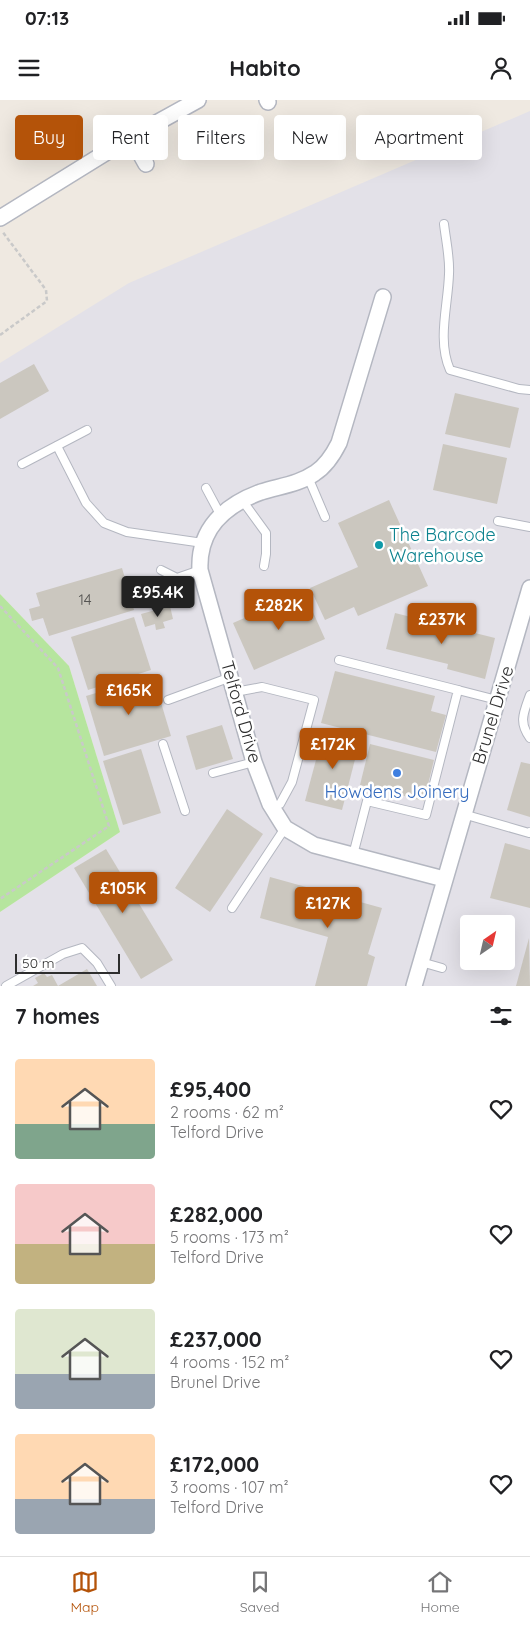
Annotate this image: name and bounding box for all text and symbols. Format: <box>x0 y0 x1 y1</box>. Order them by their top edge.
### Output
text: 07:13 <box>25 6 69 30</box>
icon: menu <box>15 54 43 82</box>
text: Habito <box>229 54 301 82</box>
icon: person <box>487 54 515 82</box>
chip: Buy <box>15 115 83 160</box>
chip: Rent <box>93 115 168 160</box>
chip: Filters <box>178 115 264 160</box>
chip: New <box>274 115 346 160</box>
chip: Apartment <box>356 115 482 160</box>
place label: The Barcode Warehouse <box>389 523 496 567</box>
marker: The Barcode Warehouse <box>373 539 385 551</box>
pin: £95.4K <box>117 576 199 618</box>
text: £95.4K <box>132 582 184 602</box>
pin: £282K <box>244 588 314 631</box>
house number: 14 <box>78 590 92 609</box>
text: £282K <box>255 595 303 615</box>
pin: £237K <box>407 602 477 645</box>
text: £237K <box>419 609 465 629</box>
street label: Telford Drive <box>216 658 267 766</box>
street label: Brunel Drive <box>467 663 518 767</box>
pin: £165K <box>94 674 164 716</box>
text: £165K <box>107 680 151 700</box>
pin: £172K <box>298 728 368 770</box>
text: £172K <box>311 734 355 754</box>
marker: Howdens Joinery <box>391 767 403 779</box>
place label: Howdens Joinery <box>325 780 469 803</box>
pin: £105K <box>88 872 158 914</box>
text: £105K <box>100 878 146 898</box>
pin: £127K <box>293 886 363 929</box>
text: £127K <box>306 893 350 913</box>
north arrow <box>460 915 515 970</box>
map controls <box>460 915 515 970</box>
scale bar <box>15 951 120 974</box>
text: 50 m <box>22 954 55 972</box>
icon: filters <box>487 1002 515 1030</box>
text: 7 homes <box>15 1003 100 1029</box>
text: £95,400 <box>170 1076 251 1102</box>
icon: home <box>55 1079 115 1139</box>
icon: heart <box>487 1095 515 1123</box>
text: 2 rooms · 62 m² <box>170 1102 284 1122</box>
text: Telford Drive <box>170 1122 264 1142</box>
text: £282,000 <box>170 1201 263 1227</box>
icon: home <box>55 1204 115 1264</box>
icon: heart <box>487 1220 515 1248</box>
text: 5 rooms · 173 m² <box>170 1227 289 1247</box>
text: Telford Drive <box>170 1247 264 1267</box>
text: £237,000 <box>170 1326 262 1352</box>
icon: home <box>55 1329 115 1389</box>
icon: heart <box>487 1345 515 1373</box>
text: 4 rooms · 152 m² <box>170 1352 289 1372</box>
text: Brunel Drive <box>170 1372 261 1392</box>
text: £172,000 <box>170 1451 259 1477</box>
icon: home <box>55 1454 115 1514</box>
icon: heart <box>487 1470 515 1498</box>
text: 3 rooms · 107 m² <box>170 1477 289 1497</box>
text: Telford Drive <box>170 1497 264 1517</box>
tab: Map <box>70 1568 99 1616</box>
tab: Saved <box>240 1568 280 1616</box>
tab: Home <box>420 1568 460 1616</box>

